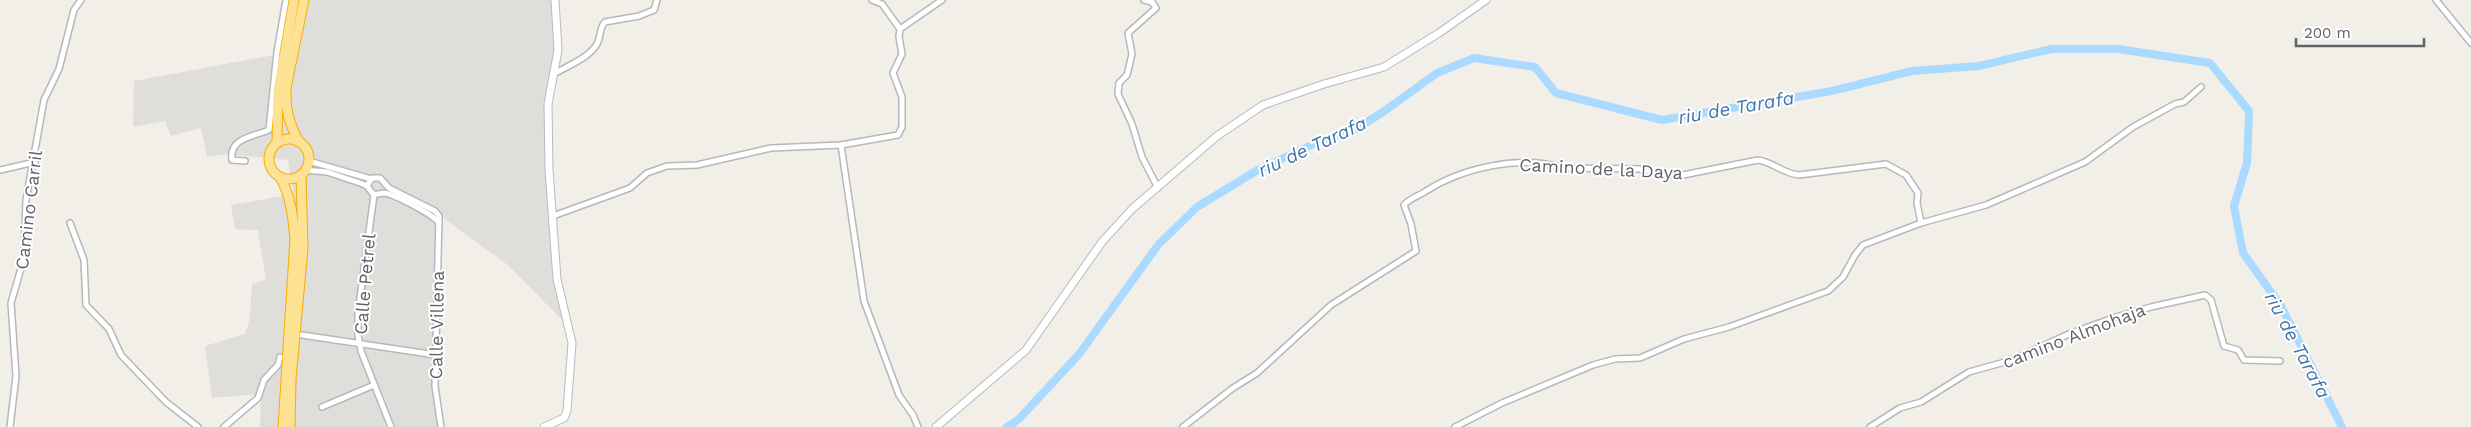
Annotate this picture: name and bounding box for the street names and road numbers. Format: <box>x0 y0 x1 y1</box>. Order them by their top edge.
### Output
street label: Camino Carril <box>11 149 46 271</box>
street label: Camino de la Daya <box>1519 154 1683 183</box>
street label: Calle Petrel <box>350 232 379 335</box>
street label: Calle Villena <box>425 270 448 379</box>
street label: camino Almohaja <box>1999 299 2148 372</box>

